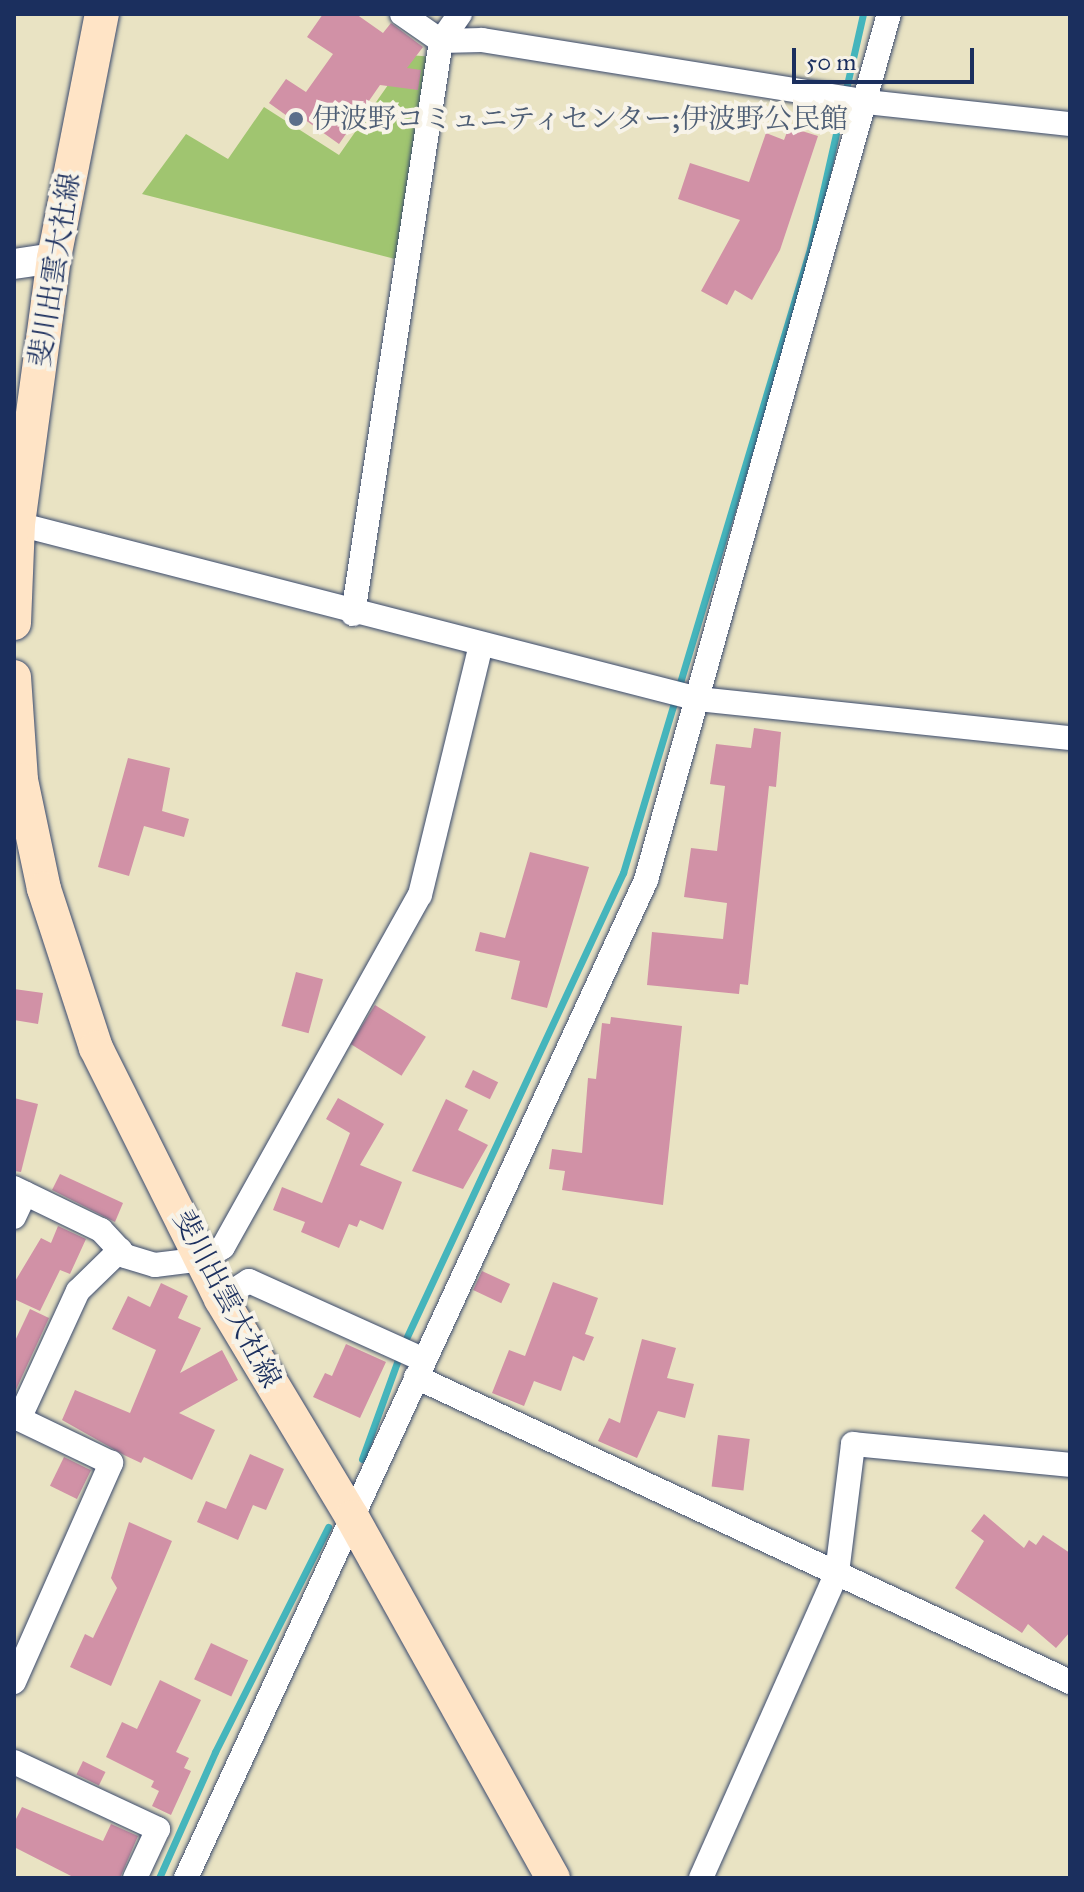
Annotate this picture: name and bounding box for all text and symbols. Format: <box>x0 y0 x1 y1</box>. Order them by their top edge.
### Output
scale bar <box>796 32 978 82</box>
text: 50 m <box>806 47 856 77</box>
place label: 伊波野コミュニティセンター;伊波野公民館 <box>312 102 852 136</box>
marker: 伊波野コミュニティセンター;伊波野公民館 <box>287 110 305 128</box>
street label: 斐川出雲大社線 <box>23 171 87 369</box>
street label: 斐川出雲大社線 <box>166 1205 288 1393</box>

